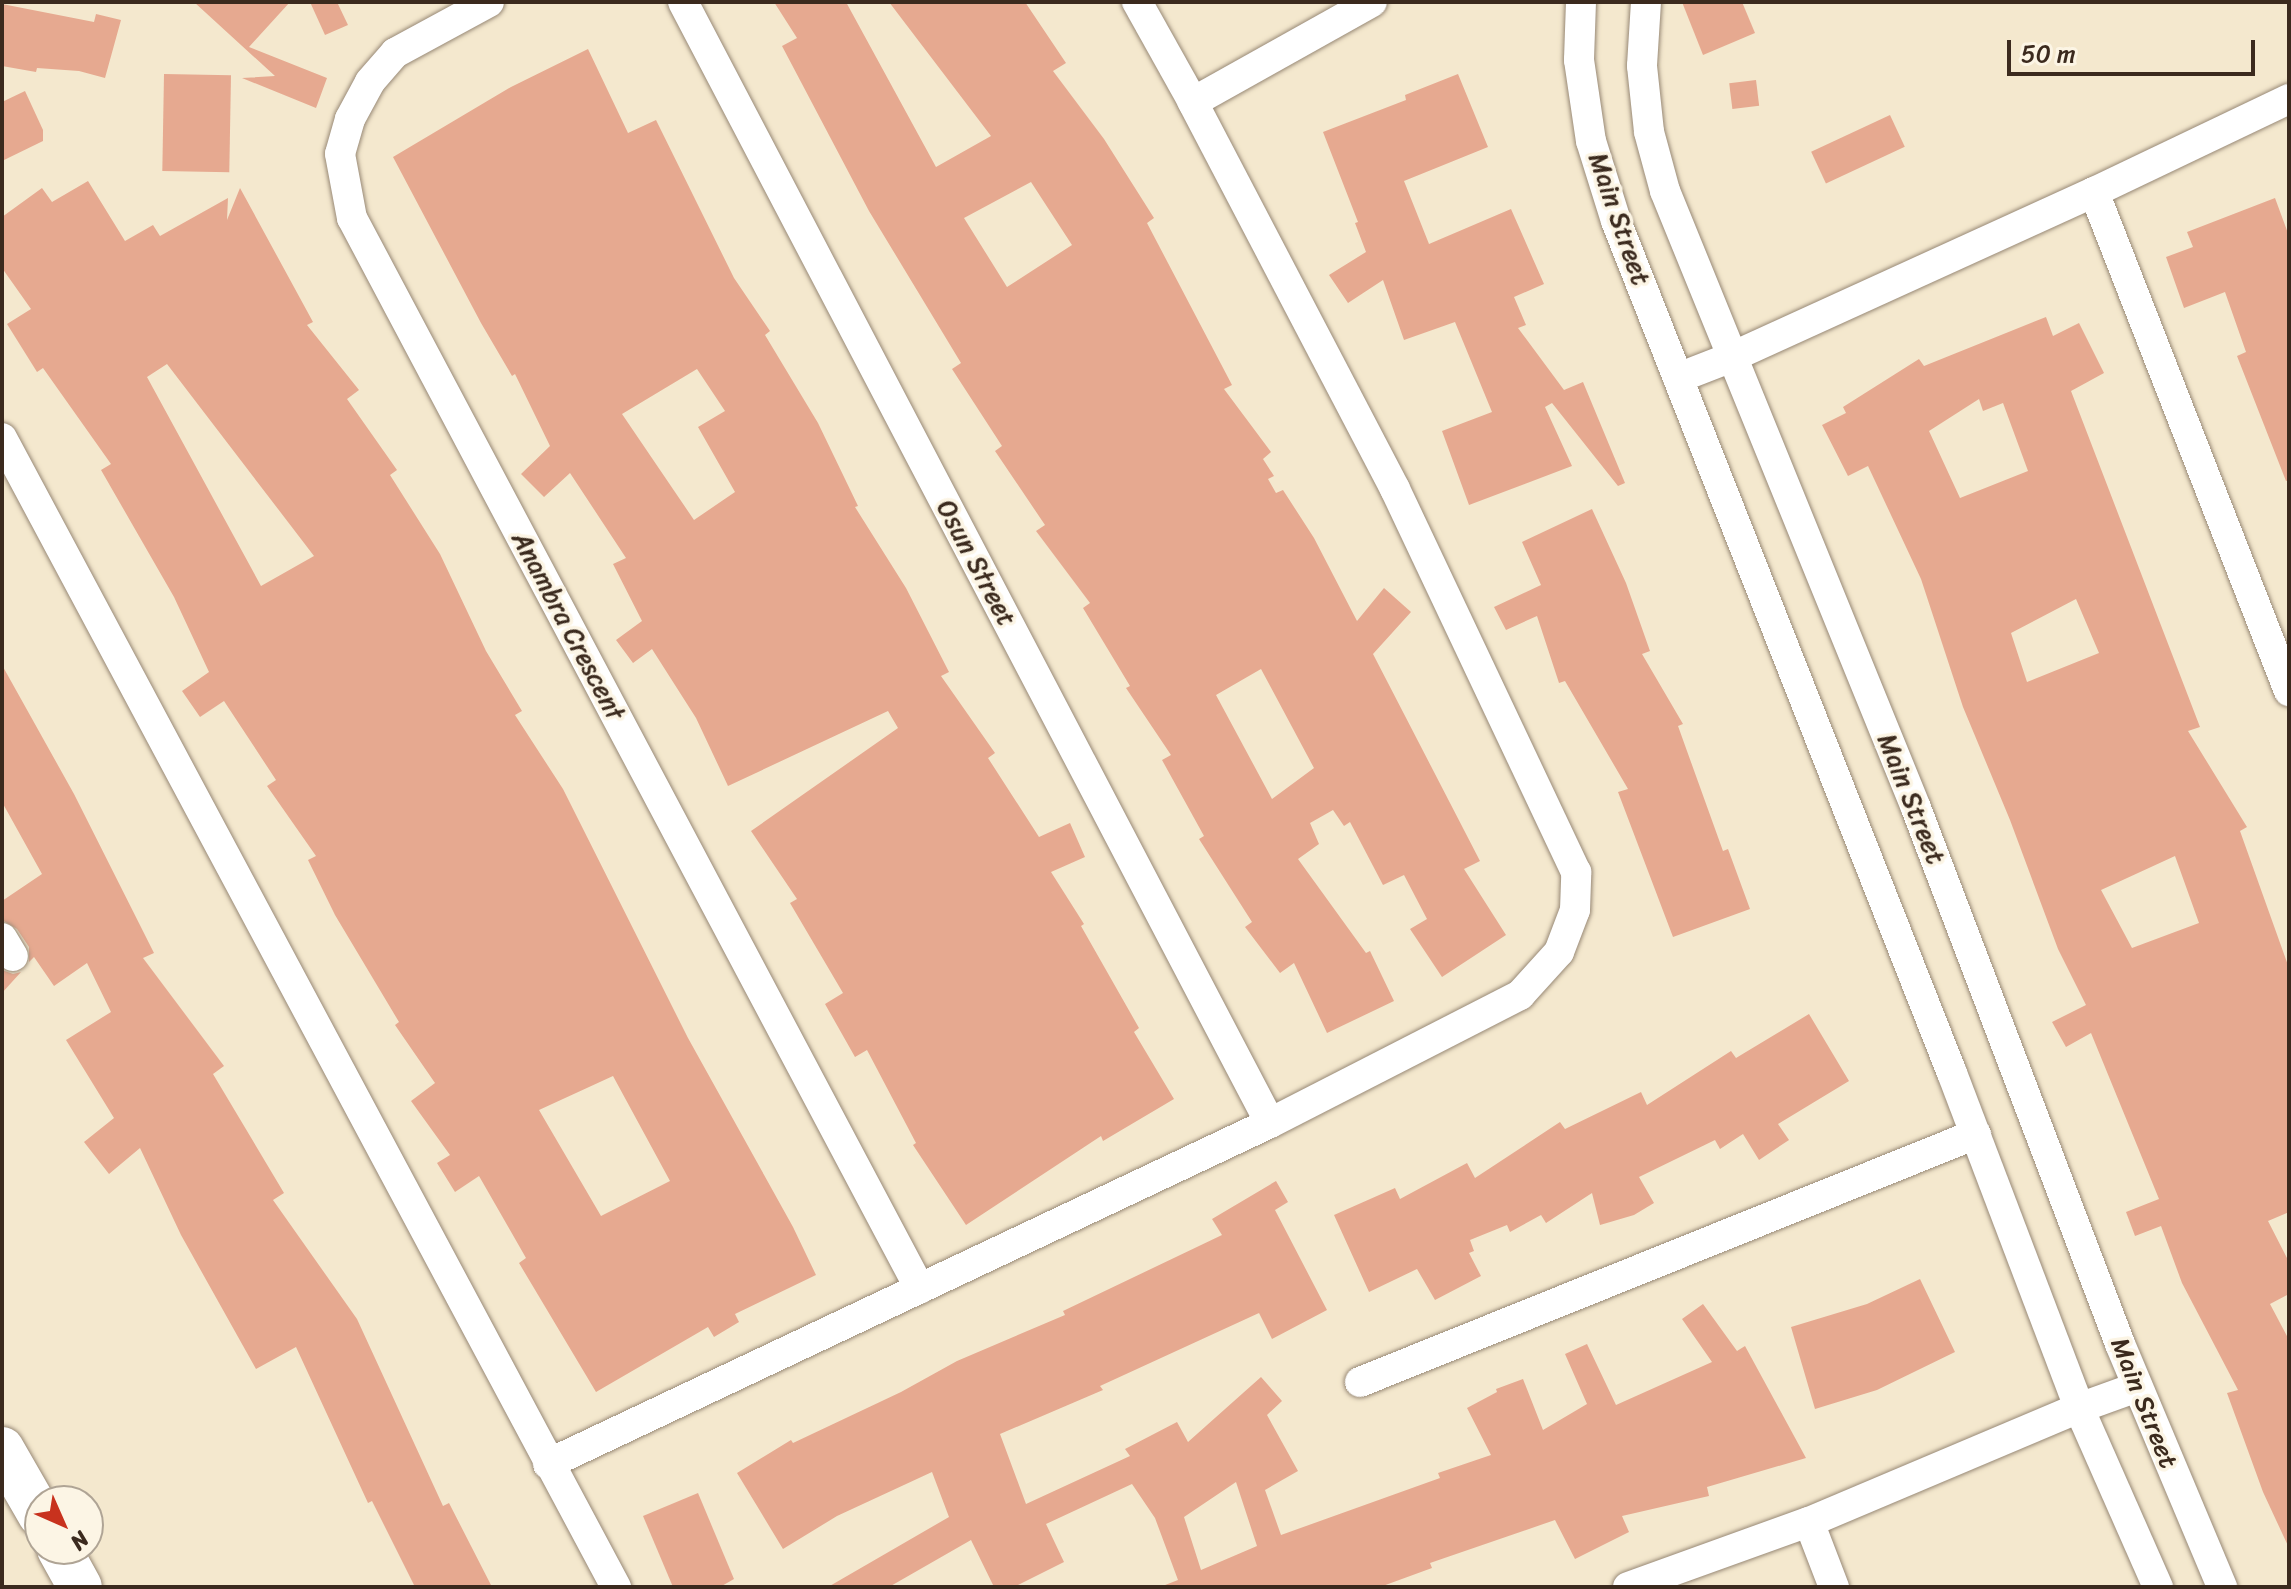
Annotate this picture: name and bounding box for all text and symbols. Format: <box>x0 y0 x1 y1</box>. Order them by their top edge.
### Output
scale bar <box>2011 24 2259 74</box>
text: 50 m <box>2021 33 2076 75</box>
street label: Main Street <box>1582 149 1656 289</box>
street label: Osun Street <box>930 494 1022 632</box>
street label: Anambra Crescent <box>504 525 632 727</box>
street label: Main Street <box>1871 729 1951 869</box>
street label: Main Street <box>2104 1333 2184 1473</box>
north arrow <box>24 1485 104 1565</box>
text: N <box>61 1522 99 1560</box>

